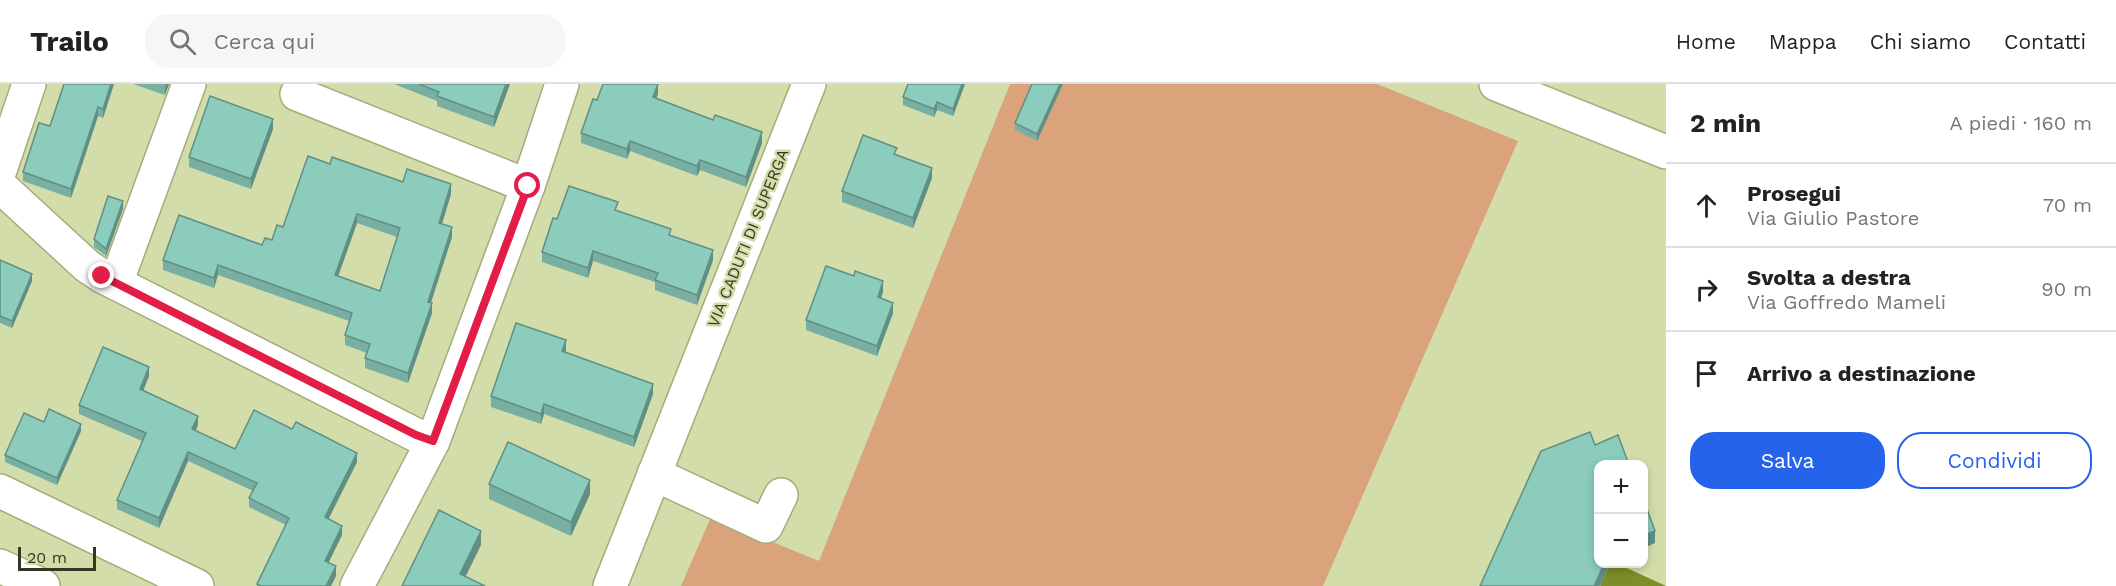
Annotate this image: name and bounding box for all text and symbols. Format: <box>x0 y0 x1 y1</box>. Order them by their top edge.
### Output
search box <box>145 14 565 68</box>
text: Trailo <box>30 25 109 58</box>
icon: search <box>166 25 199 58</box>
text: Cerca qui <box>214 29 315 54</box>
text: Home <box>1676 29 1736 54</box>
text: Mappa <box>1769 29 1837 54</box>
text: Chi siamo <box>1870 29 1971 54</box>
text: Contatti <box>2004 29 2086 54</box>
text: 2 min <box>1690 108 1761 138</box>
text: A piedi · 160 m <box>1949 111 2092 135</box>
street label: VIA CADUTI DI SUPERGA <box>703 146 793 330</box>
route start <box>514 172 540 198</box>
text: Prosegui <box>1747 181 1841 206</box>
icon: ahead <box>1690 189 1723 222</box>
text: 70 m <box>2043 193 2092 217</box>
text: Via Giulio Pastore <box>1747 206 1919 230</box>
route end <box>88 262 114 288</box>
text: Svolta a destra <box>1747 265 1911 290</box>
icon: right <box>1690 273 1723 306</box>
text: 90 m <box>2041 277 2092 301</box>
text: Via Goffredo Mameli <box>1747 290 1946 314</box>
icon: arrive <box>1690 357 1723 390</box>
text: Arrivo a destinazione <box>1747 361 1976 386</box>
button: Salva <box>1690 432 1885 489</box>
button: Condividi <box>1897 432 2092 489</box>
map controls <box>1594 460 1648 568</box>
button: + <box>1594 460 1648 514</box>
button: − <box>1594 514 1648 568</box>
scale bar <box>18 544 96 572</box>
text: 20 m <box>27 548 67 567</box>

